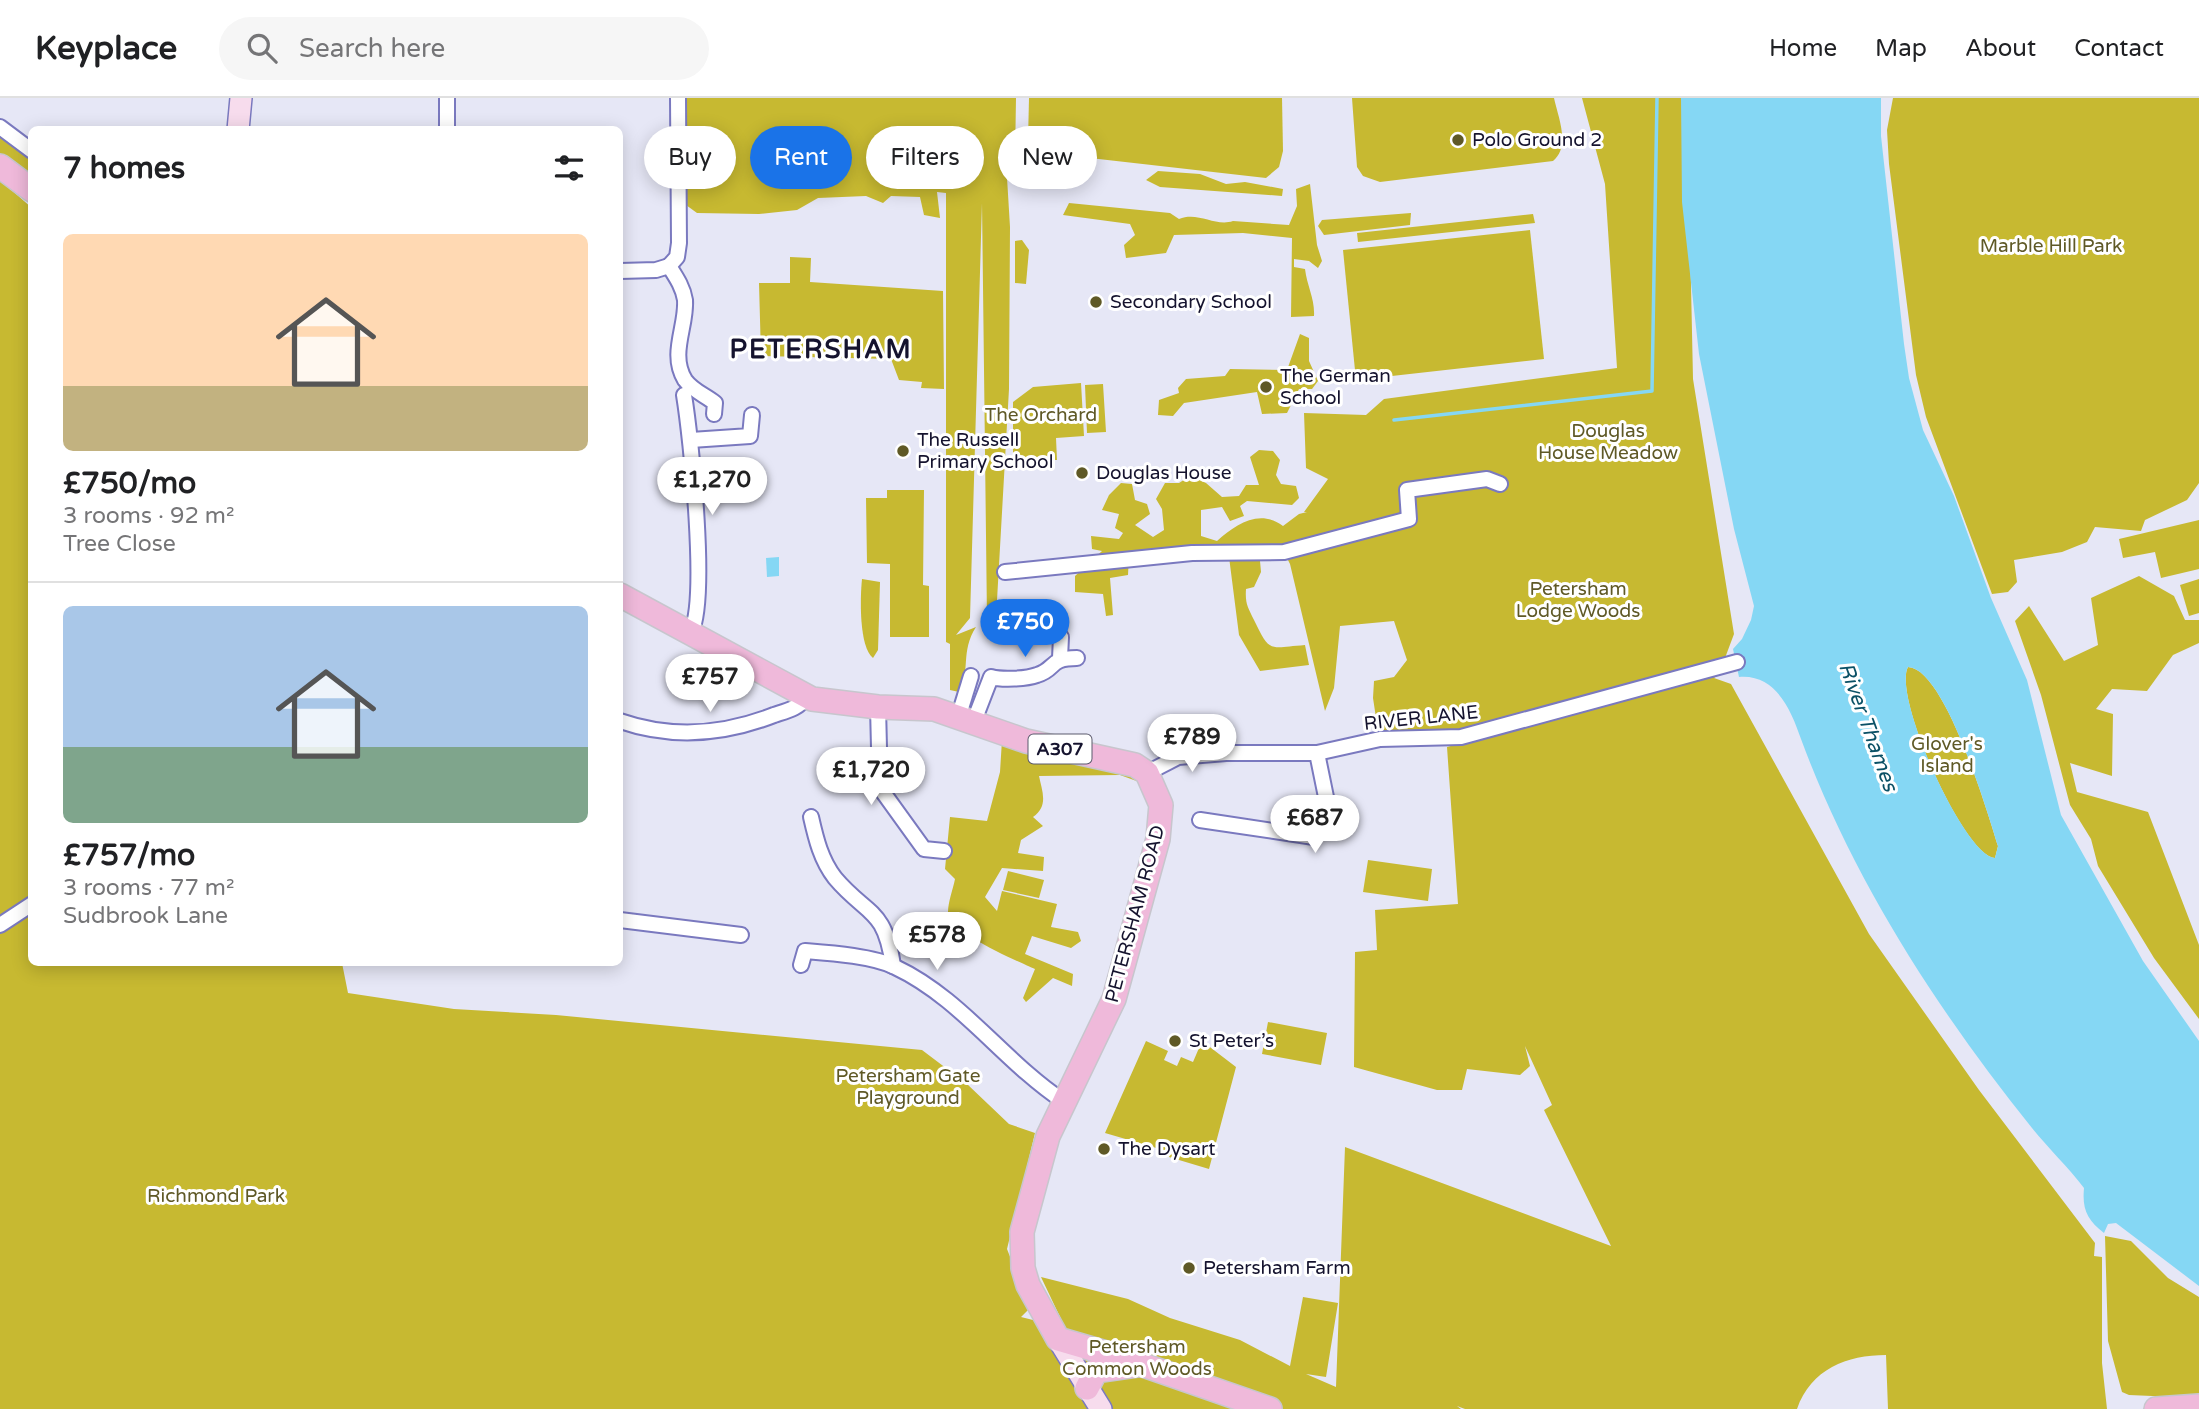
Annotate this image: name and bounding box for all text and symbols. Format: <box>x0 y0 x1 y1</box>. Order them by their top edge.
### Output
search box <box>219 17 709 80</box>
text: Keyplace <box>35 29 177 68</box>
icon: search <box>243 29 281 67</box>
text: Search here <box>299 33 445 64</box>
text: Home <box>1769 34 1837 63</box>
text: Map <box>1875 34 1927 63</box>
text: About <box>1965 34 2036 63</box>
text: Contact <box>2074 34 2164 63</box>
chip: Buy <box>644 126 736 189</box>
chip: Rent <box>750 126 852 189</box>
chip: Filters <box>866 126 984 189</box>
chip: New <box>998 126 1097 189</box>
place label: Polo Ground 2 <box>1472 129 1602 151</box>
marker: Polo Ground 2 <box>1450 132 1466 148</box>
icon: filters <box>550 149 588 187</box>
text: 7 homes <box>63 150 185 187</box>
park label: Marble Hill Park <box>1980 235 2122 257</box>
icon: home <box>263 279 389 405</box>
place label: Secondary School <box>1110 291 1272 313</box>
marker: Secondary School <box>1088 294 1104 310</box>
district label: PETERSHAM <box>729 334 913 365</box>
place label: The German School <box>1280 365 1391 409</box>
marker: The German School <box>1258 379 1274 395</box>
park label: The Orchard <box>985 404 1097 426</box>
park label: Douglas House Meadow <box>1538 420 1678 464</box>
place label: The Russell Primary School <box>917 429 1053 473</box>
marker: The Russell Primary School <box>895 443 911 459</box>
pin: £1,270 <box>655 458 769 517</box>
place label: Douglas House <box>1096 462 1232 484</box>
text: £750/mo <box>63 465 196 502</box>
marker: Douglas House <box>1074 465 1090 481</box>
text: £1,270 <box>673 466 751 494</box>
text: 3 rooms · 92 m² <box>63 502 234 530</box>
text: Tree Close <box>63 530 176 558</box>
park label: Petersham Lodge Woods <box>1516 578 1640 622</box>
pin: £750 <box>984 600 1066 659</box>
text: £750 <box>996 608 1054 636</box>
icon: home <box>263 651 389 777</box>
pin: £757 <box>669 654 751 714</box>
water label: River Thames <box>1833 659 1903 797</box>
text: £757 <box>681 663 739 691</box>
street label: RIVER LANE <box>1363 701 1479 735</box>
pin: £789 <box>1151 714 1233 774</box>
text: £789 <box>1163 723 1221 751</box>
park label: Glover's Island <box>1911 733 1983 777</box>
road number: A307 <box>1028 734 1092 764</box>
pin: £1,720 <box>814 748 928 807</box>
text: £1,720 <box>832 756 910 784</box>
pin: £687 <box>1274 796 1356 855</box>
text: £687 <box>1286 804 1344 832</box>
street label: PETERSHAM ROAD <box>1101 823 1169 1005</box>
text: £757/mo <box>63 837 195 874</box>
text: 3 rooms · 77 m² <box>63 874 234 902</box>
text: Sudbrook Lane <box>63 902 228 930</box>
pin: £578 <box>896 912 978 972</box>
text: £578 <box>908 921 966 949</box>
place label: St Peter’s <box>1189 1030 1274 1052</box>
marker: St Peter’s <box>1167 1033 1183 1049</box>
park label: Petersham Gate Playground <box>836 1065 980 1109</box>
place label: The Dysart <box>1118 1138 1216 1160</box>
marker: The Dysart <box>1096 1141 1112 1157</box>
park label: Richmond Park <box>147 1185 285 1207</box>
place label: Petersham Farm <box>1203 1257 1351 1279</box>
marker: Petersham Farm <box>1181 1260 1197 1276</box>
park label: Petersham Common Woods <box>1062 1336 1212 1380</box>

